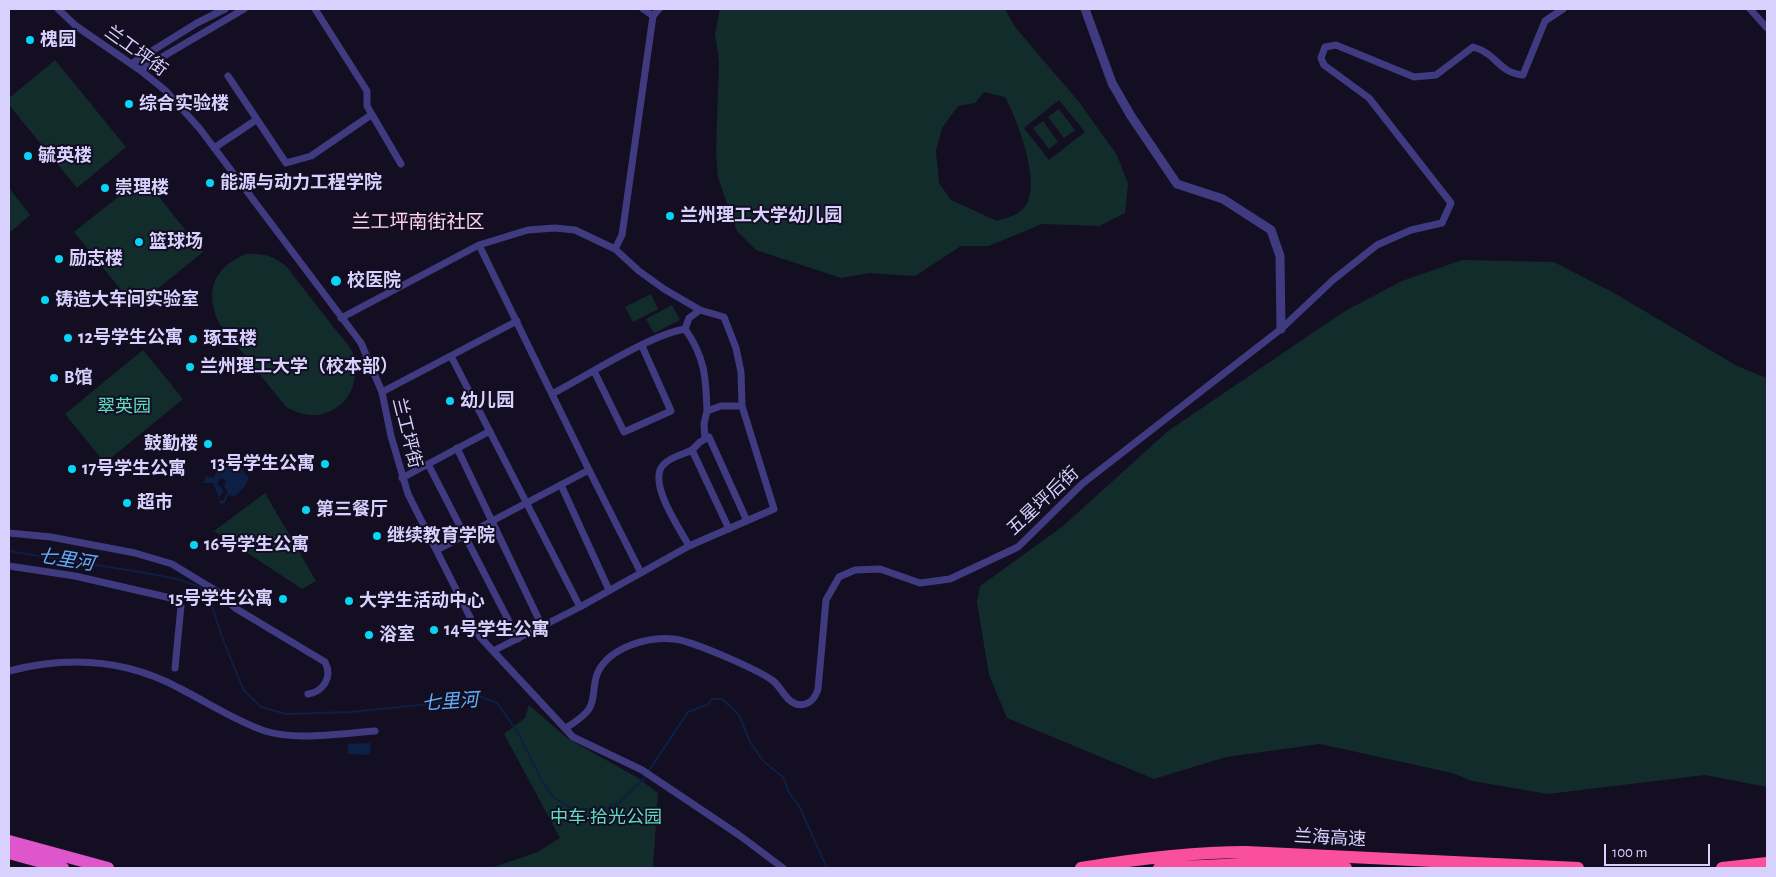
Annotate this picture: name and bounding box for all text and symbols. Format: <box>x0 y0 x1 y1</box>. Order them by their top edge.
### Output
street label: 兰工坪街 <box>101 21 171 81</box>
place label: 槐园 <box>40 29 76 51</box>
marker: 槐园 <box>24 34 36 46</box>
place label: 综合实验楼 <box>139 93 229 115</box>
marker: 综合实验楼 <box>123 98 135 110</box>
place label: 毓英楼 <box>38 145 92 167</box>
marker: 毓英楼 <box>22 150 34 162</box>
place label: 能源与动力工程学院 <box>220 172 382 194</box>
place label: 崇理楼 <box>115 177 169 199</box>
marker: 能源与动力工程学院 <box>204 177 216 189</box>
marker: 崇理楼 <box>99 182 111 194</box>
place label: 兰州理工大学幼儿园 <box>680 205 842 227</box>
marker: 兰州理工大学幼儿园 <box>664 210 676 222</box>
district label: 兰工坪南街社区 <box>352 211 484 233</box>
place label: 篮球场 <box>149 231 203 253</box>
marker: 篮球场 <box>133 236 145 248</box>
place label: 励志楼 <box>69 248 123 270</box>
marker: 励志楼 <box>53 253 65 265</box>
place label: 校医院 <box>347 270 401 292</box>
marker: 校医院 <box>329 274 343 288</box>
place label: 铸造大车间实验室 <box>55 289 199 311</box>
marker: 铸造大车间实验室 <box>39 294 51 306</box>
place label: 12号学生公寓 <box>78 327 183 349</box>
place label: 琢玉楼 <box>203 328 257 350</box>
marker: 12号学生公寓 <box>62 332 74 344</box>
marker: 琢玉楼 <box>187 333 199 345</box>
place label: 兰州理工大学（校本部） <box>200 356 398 378</box>
marker: 兰州理工大学（校本部） <box>184 361 196 373</box>
place label: B馆 <box>64 367 92 389</box>
marker: B馆 <box>48 372 60 384</box>
place label: 幼儿园 <box>460 390 514 412</box>
street label: 兰工坪街 <box>388 395 426 471</box>
marker: 幼儿园 <box>444 395 456 407</box>
park label: 翠英园 <box>97 396 151 418</box>
place label: 鼓勤楼 <box>144 433 198 455</box>
marker: 鼓勤楼 <box>202 438 214 450</box>
place label: 13号学生公寓 <box>211 453 315 475</box>
place label: 17号学生公寓 <box>82 458 186 480</box>
marker: 13号学生公寓 <box>319 458 331 470</box>
street label: 五星坪后街 <box>1003 462 1083 540</box>
marker: 17号学生公寓 <box>66 463 78 475</box>
place label: 超市 <box>137 492 173 514</box>
marker: 超市 <box>121 497 133 509</box>
place label: 第三餐厅 <box>316 499 388 521</box>
marker: 第三餐厅 <box>300 504 312 516</box>
place label: 继续教育学院 <box>387 525 495 547</box>
marker: 继续教育学院 <box>371 530 383 542</box>
place label: 16号学生公寓 <box>204 534 309 556</box>
marker: 16号学生公寓 <box>188 539 200 551</box>
water label: 七里河 <box>36 544 96 576</box>
place label: 15号学生公寓 <box>169 588 273 610</box>
place label: 大学生活动中心 <box>359 590 485 612</box>
marker: 15号学生公寓 <box>277 593 289 605</box>
marker: 大学生活动中心 <box>343 595 355 607</box>
place label: 14号学生公寓 <box>444 619 550 641</box>
place label: 浴室 <box>379 624 415 646</box>
marker: 14号学生公寓 <box>428 624 440 636</box>
marker: 浴室 <box>363 629 375 641</box>
water label: 七里河 <box>421 689 479 715</box>
park label: 中车·拾光公园 <box>550 807 662 829</box>
street label: 兰海高速 <box>1293 825 1367 851</box>
scale bar <box>1606 834 1712 866</box>
text: 100 m <box>1612 845 1647 860</box>

